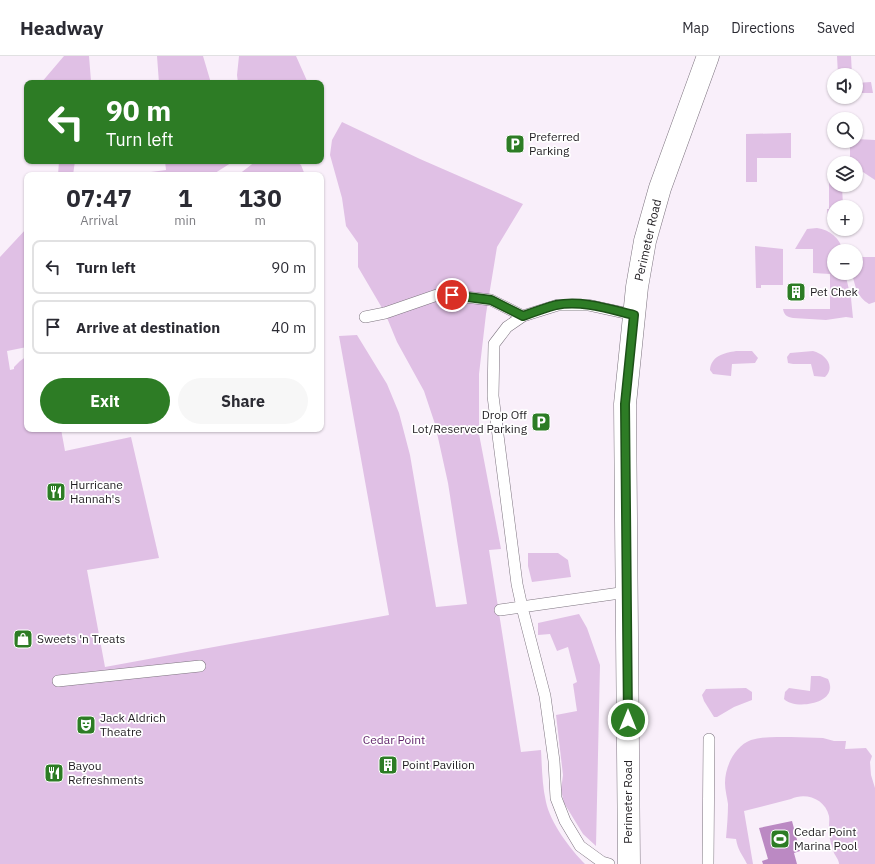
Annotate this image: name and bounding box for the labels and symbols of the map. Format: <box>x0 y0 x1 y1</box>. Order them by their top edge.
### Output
place label: Preferred Parking <box>529 129 580 158</box>
parking icon: Preferred Parking <box>504 133 526 155</box>
street label: Perimeter Road <box>631 197 664 282</box>
pin <box>435 278 469 312</box>
building icon: Pet Chek <box>785 281 807 303</box>
place label: Pet Chek <box>810 284 859 299</box>
place label: Drop Off Lot/Reserved Parking <box>412 407 528 436</box>
parking icon: Drop Off Lot/Reserved Parking <box>530 411 552 433</box>
place label: Hurricane Hannah's <box>70 477 123 506</box>
restaurant icon: Hurricane Hannah's <box>45 481 67 503</box>
shop icon: Sweets 'n Treats <box>12 628 34 650</box>
place label: Sweets 'n Treats <box>37 631 126 646</box>
position arrow <box>607 699 649 741</box>
place label: Jack Aldrich Theatre <box>100 710 166 739</box>
theatre icon: Jack Aldrich Theatre <box>75 714 97 736</box>
park label: Cedar Point <box>363 732 425 747</box>
building icon: Point Pavilion <box>377 754 399 776</box>
place label: Point Pavilion <box>402 757 475 772</box>
place label: Bayou Refreshments <box>68 758 144 787</box>
street label: Perimeter Road <box>620 760 635 844</box>
restaurant icon: Bayou Refreshments <box>43 762 65 784</box>
place label: Cedar Point Marina Pool <box>794 824 857 853</box>
sports icon: Cedar Point Marina Pool <box>769 828 791 850</box>

